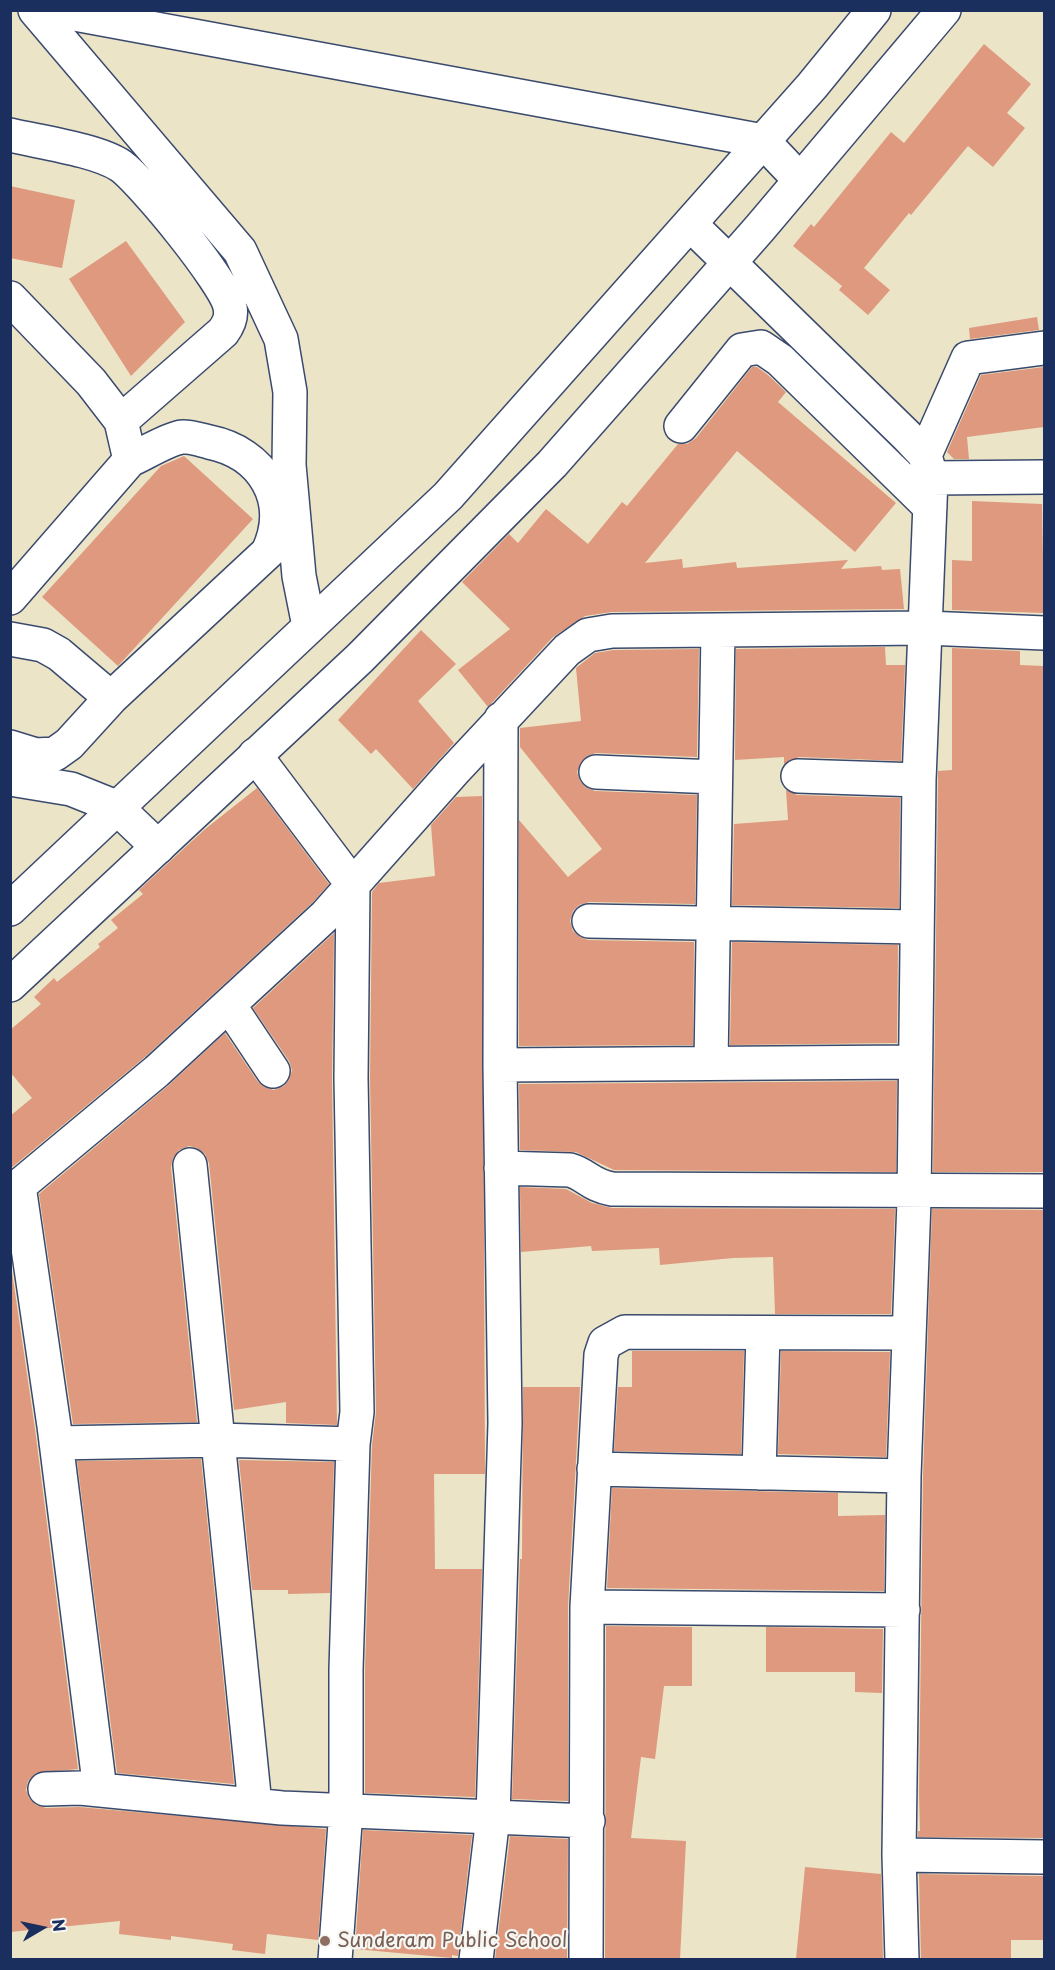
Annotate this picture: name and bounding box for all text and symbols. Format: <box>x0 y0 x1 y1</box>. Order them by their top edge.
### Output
north arrow <box>12 1898 72 1958</box>
text: N <box>47 1917 73 1933</box>
place label: Sunderam Public School <box>337 1929 568 1953</box>
marker: Sunderam Public School <box>318 1934 332 1948</box>

